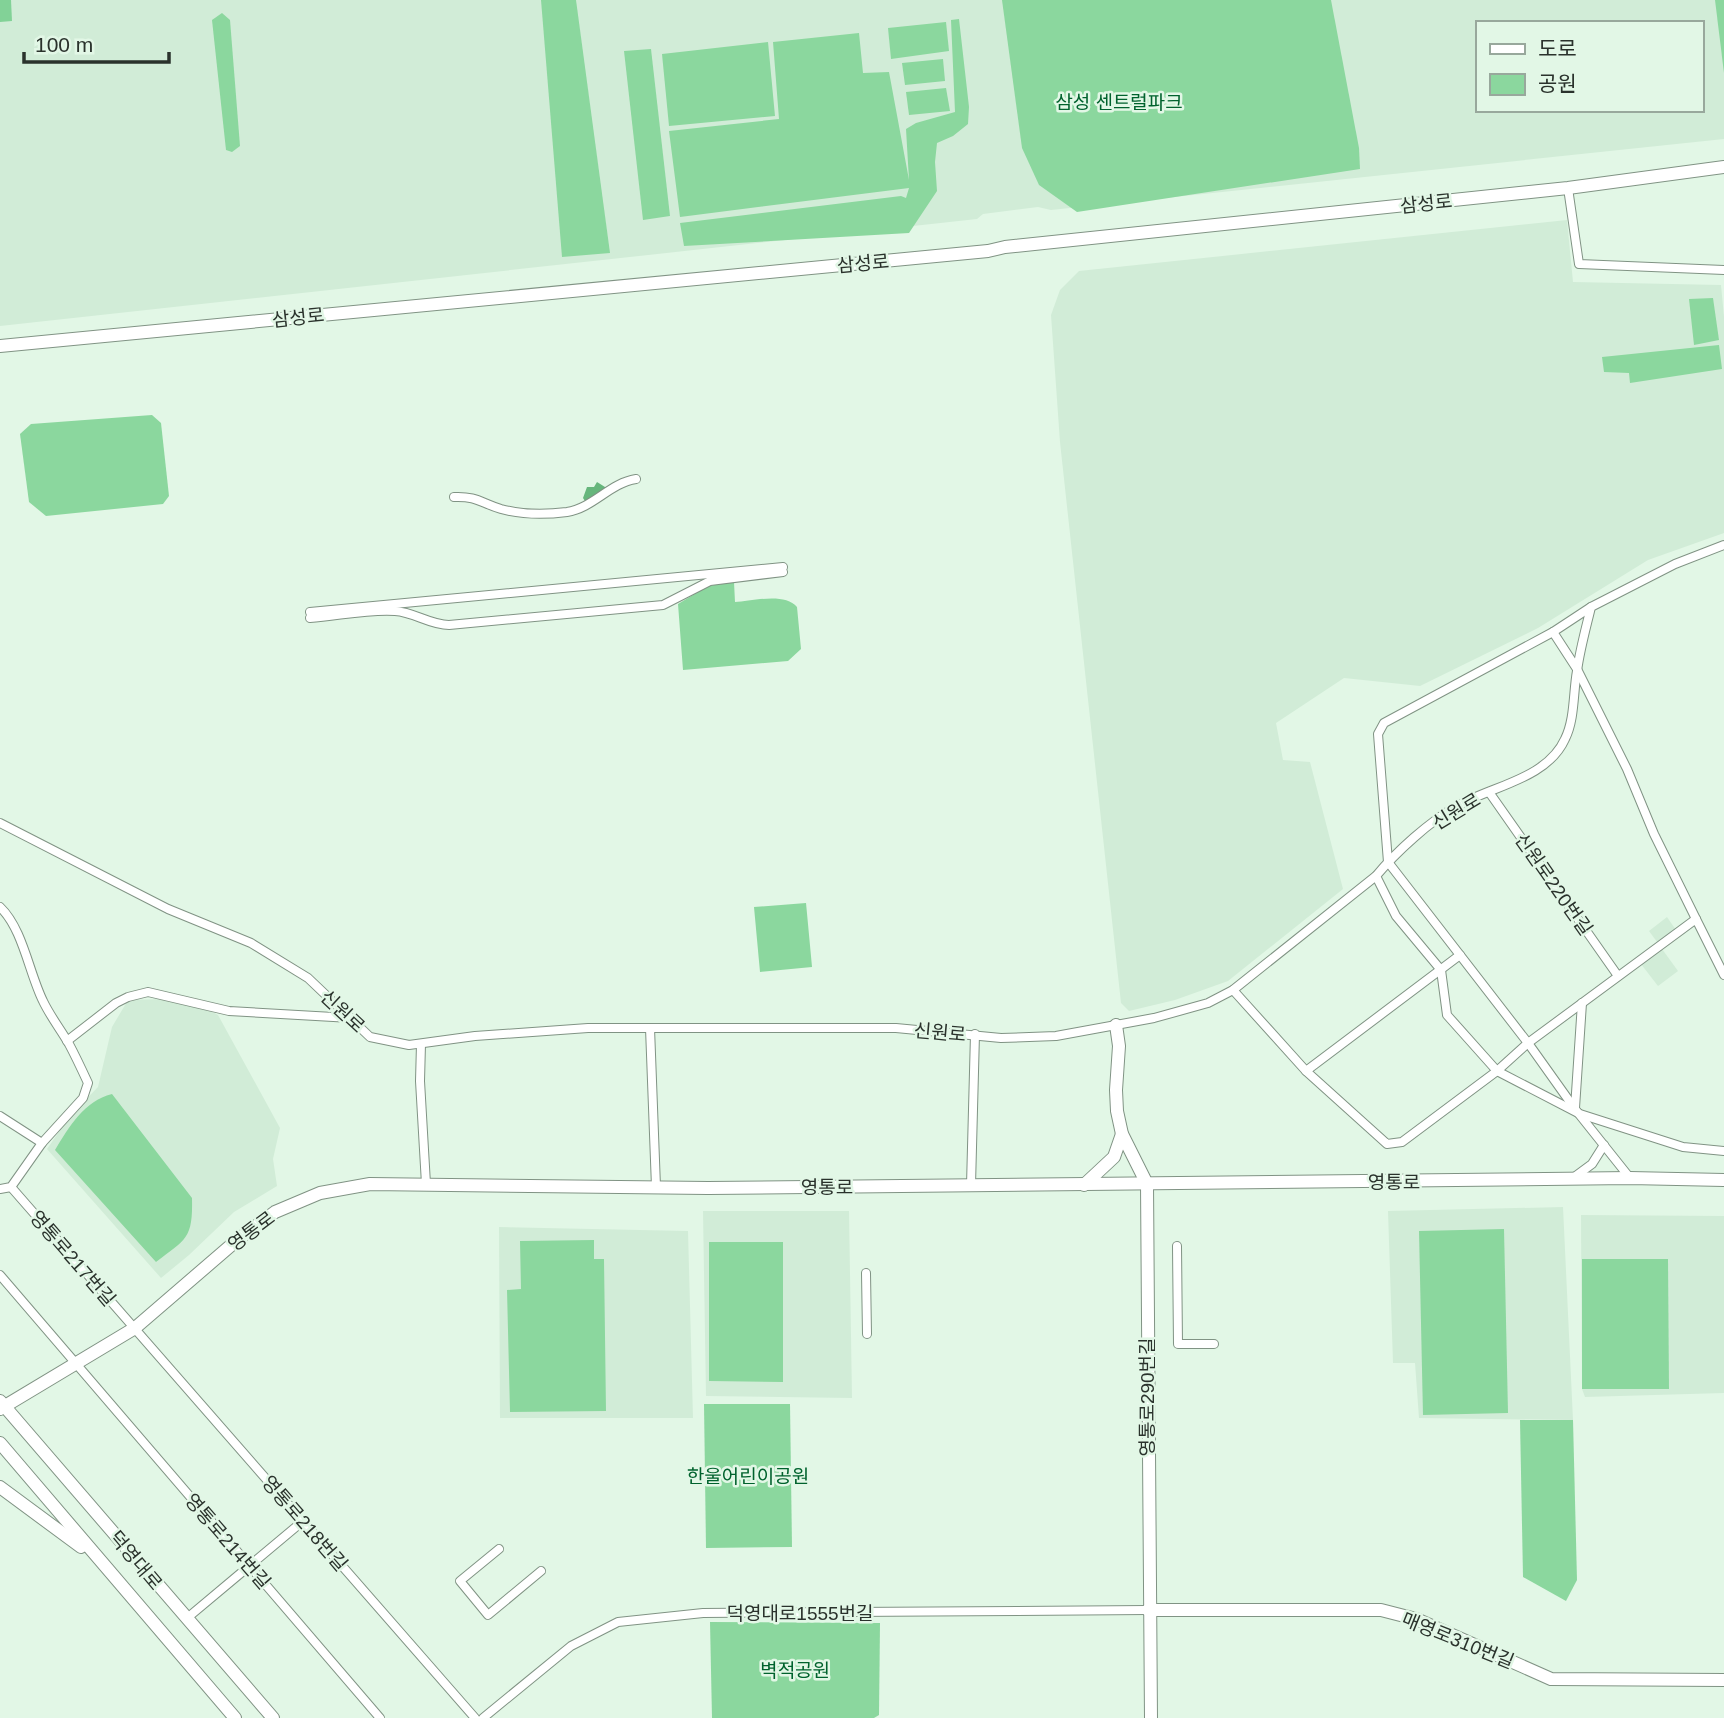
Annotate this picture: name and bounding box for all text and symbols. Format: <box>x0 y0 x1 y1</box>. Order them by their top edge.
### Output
scale bar <box>24 21 170 65</box>
legend <box>1476 21 1703 112</box>
text: 100 m <box>35 33 93 56</box>
text: 도로 <box>1538 37 1577 60</box>
text: 공원 <box>1538 72 1577 95</box>
park label: 삼성 센트럴파크 <box>1055 92 1183 113</box>
street label: 삼성로 <box>1399 190 1453 217</box>
street label: 삼성로 <box>836 251 890 276</box>
street label: 삼성로 <box>271 304 325 331</box>
street label: 신원로 <box>1428 789 1484 834</box>
street label: 신원로220번길 <box>1511 829 1596 939</box>
street label: 신원로 <box>316 986 369 1037</box>
street label: 신원로 <box>913 1020 967 1045</box>
street label: 영통로 <box>1368 1172 1420 1193</box>
street label: 영통로 <box>801 1177 853 1198</box>
street label: 영통로217번길 <box>26 1206 120 1310</box>
street label: 영통로 <box>224 1207 279 1256</box>
street label: 영통로290번길 <box>1137 1337 1158 1457</box>
park label: 한울어린이공원 <box>687 1466 809 1487</box>
street label: 영통로218번길 <box>258 1471 352 1575</box>
street label: 영통로214번길 <box>181 1489 275 1593</box>
street label: 덕영대로 <box>105 1527 166 1594</box>
street label: 덕영대로1555번길 <box>726 1603 874 1624</box>
street label: 매영로310번길 <box>1399 1608 1517 1673</box>
park label: 벽적공원 <box>760 1660 830 1681</box>

